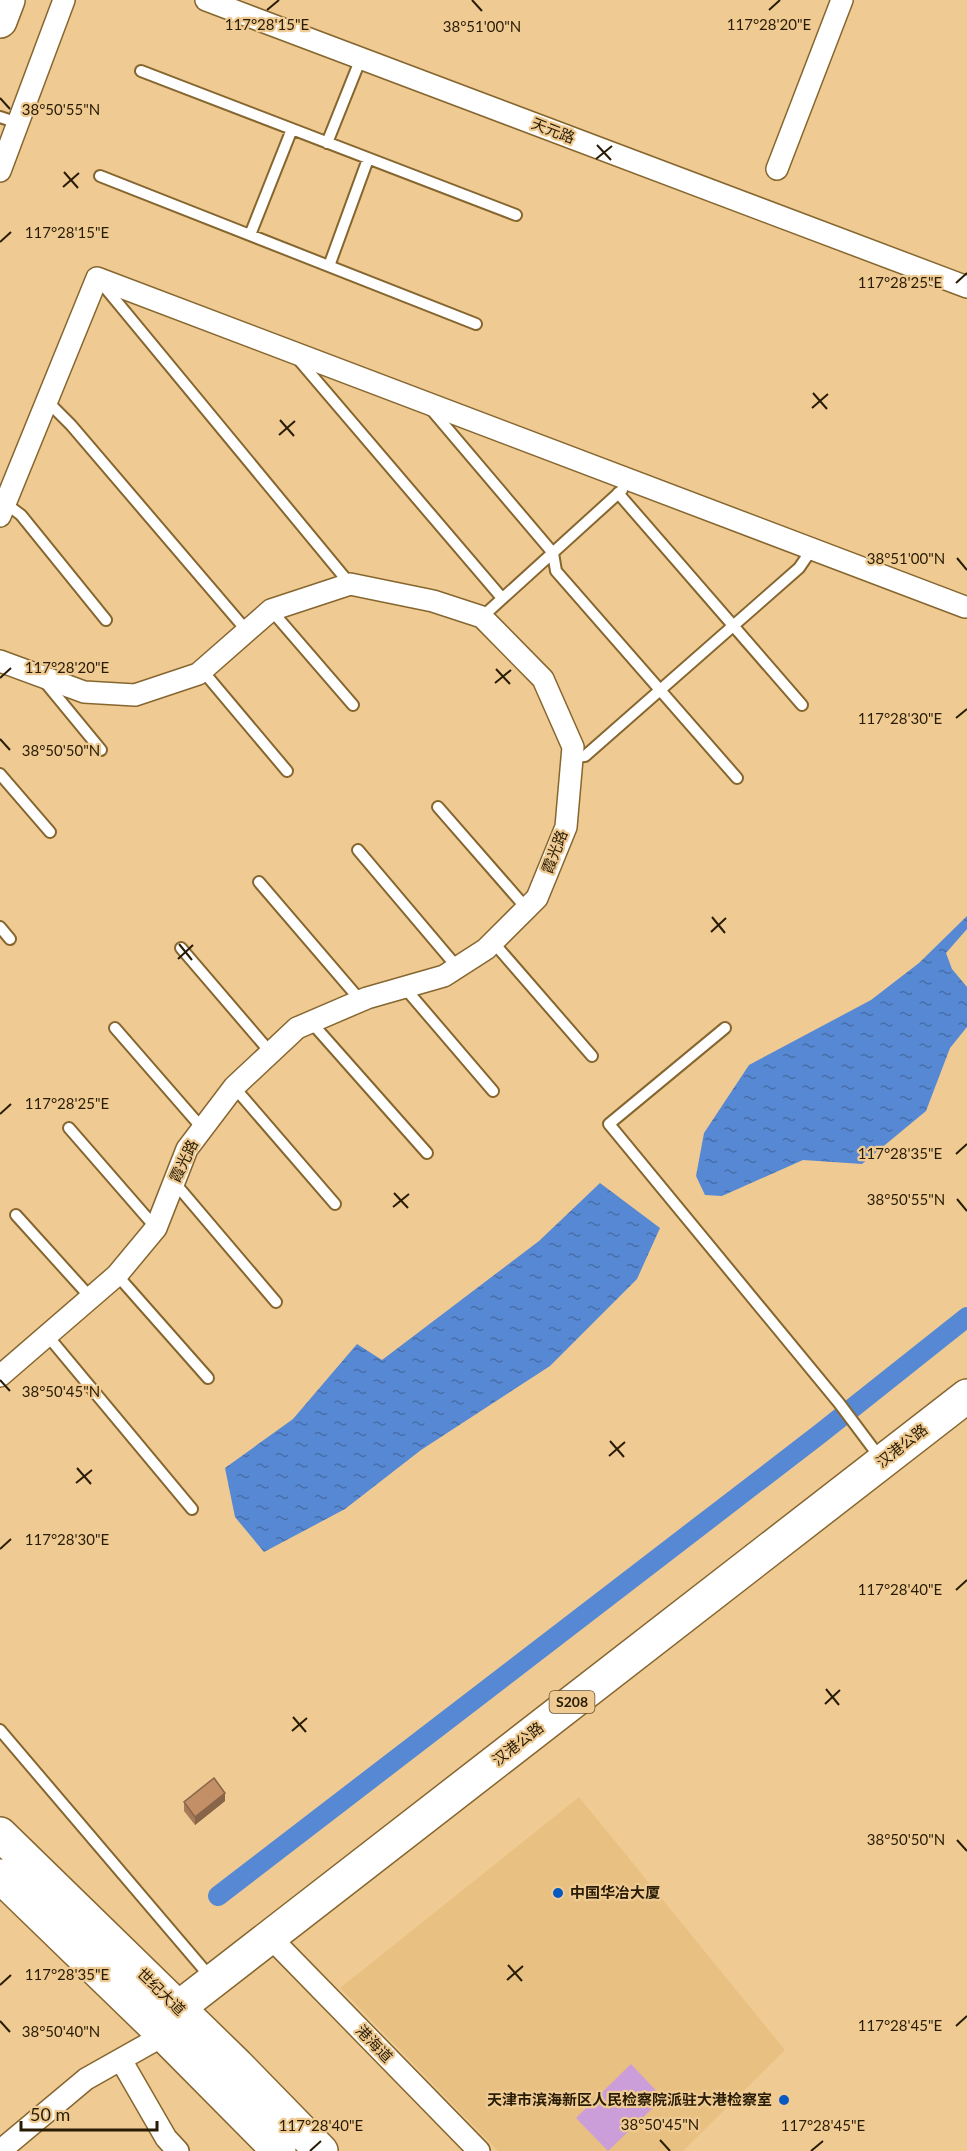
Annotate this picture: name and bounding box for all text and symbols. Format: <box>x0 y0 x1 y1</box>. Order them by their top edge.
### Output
text: 117°28'15"E <box>225 15 309 33</box>
text: 117°28'20"E <box>727 15 811 33</box>
text: 38°51'00"N <box>443 17 521 35</box>
text: 38°50'55"N <box>22 100 100 118</box>
street label: 天元路 <box>529 114 578 147</box>
text: 117°28'15"E <box>25 223 109 241</box>
text: 117°28'25"E <box>858 273 942 291</box>
text: 38°51'00"N <box>867 549 945 567</box>
text: 117°28'20"E <box>25 658 109 676</box>
text: 117°28'30"E <box>858 709 942 727</box>
text: 38°50'50"N <box>22 741 100 759</box>
street label: 霞光路 <box>538 827 571 876</box>
text: 117°28'25"E <box>25 1094 109 1112</box>
street label: 霞光路 <box>165 1136 201 1185</box>
text: 117°28'35"E <box>858 1144 942 1162</box>
text: 38°50'55"N <box>867 1190 945 1208</box>
text: 38°50'45"N <box>22 1382 100 1400</box>
street label: 汉港公路 <box>872 1420 931 1471</box>
text: 117°28'30"E <box>25 1530 109 1548</box>
text: 117°28'40"E <box>858 1580 942 1598</box>
road number: S208 <box>550 1691 594 1713</box>
street label: 汉港公路 <box>488 1718 547 1769</box>
text: 38°50'50"N <box>867 1830 945 1848</box>
place label: 中国华冶大厦 <box>570 1883 660 1901</box>
marker: 中国华冶大厦 <box>551 1886 565 1900</box>
street label: 世纪大道 <box>134 1964 190 2019</box>
text: 117°28'35"E <box>25 1965 109 1983</box>
text: 117°28'45"E <box>858 2016 942 2034</box>
street label: 港海道 <box>353 2021 397 2066</box>
text: 38°50'40"N <box>22 2022 100 2040</box>
place label: 天津市滨海新区人民检察院派驻大港检察室 <box>487 2090 772 2108</box>
marker: 天津市滨海新区人民检察院派驻大港检察室 <box>777 2093 791 2107</box>
scale bar <box>21 2094 158 2132</box>
text: 50 m <box>30 2103 70 2125</box>
text: 38°50'45"N <box>621 2115 699 2133</box>
text: 117°28'40"E <box>279 2116 363 2134</box>
text: 117°28'45"E <box>781 2116 865 2134</box>

